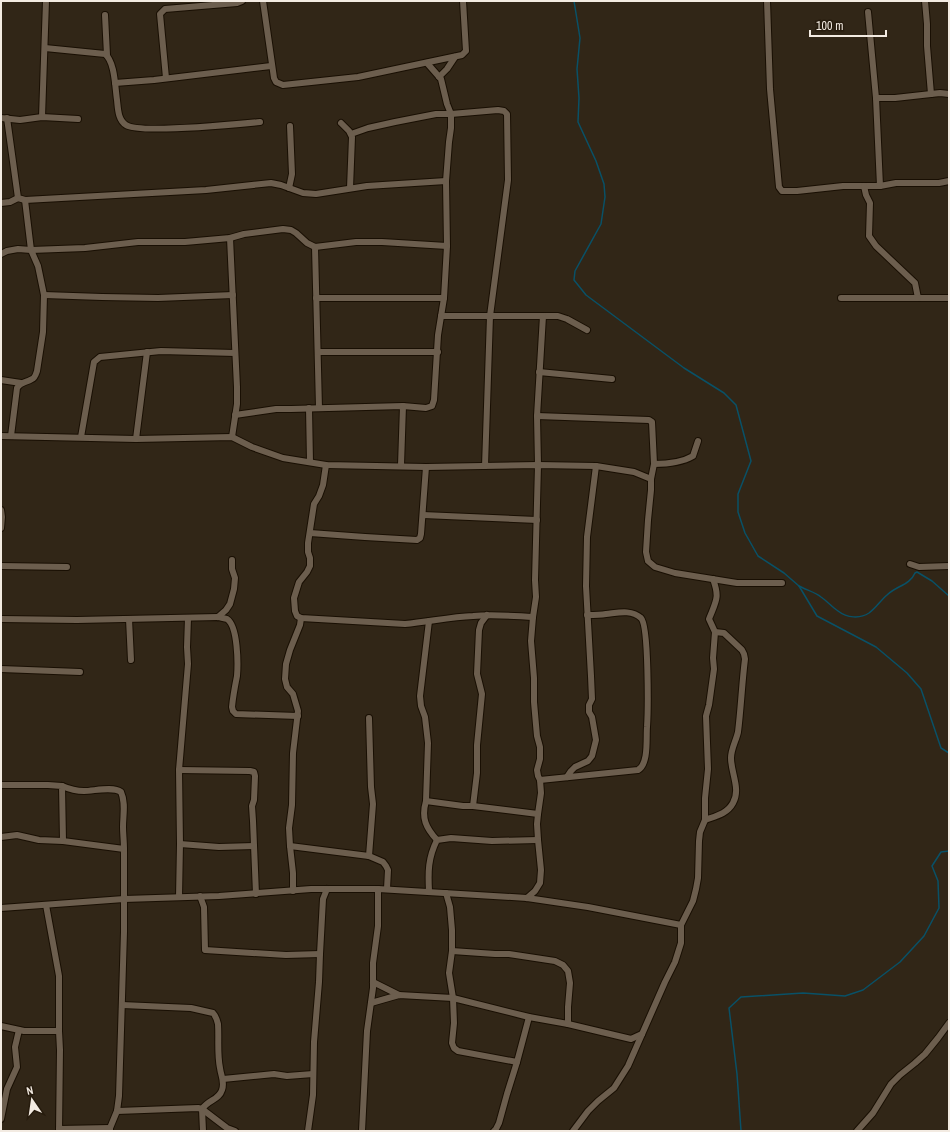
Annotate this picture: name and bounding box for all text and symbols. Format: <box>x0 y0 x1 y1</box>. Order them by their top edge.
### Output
scale bar <box>810 12 886 38</box>
text: 100 m <box>816 18 843 34</box>
north arrow <box>12 1080 52 1120</box>
text: N <box>25 1083 34 1098</box>

